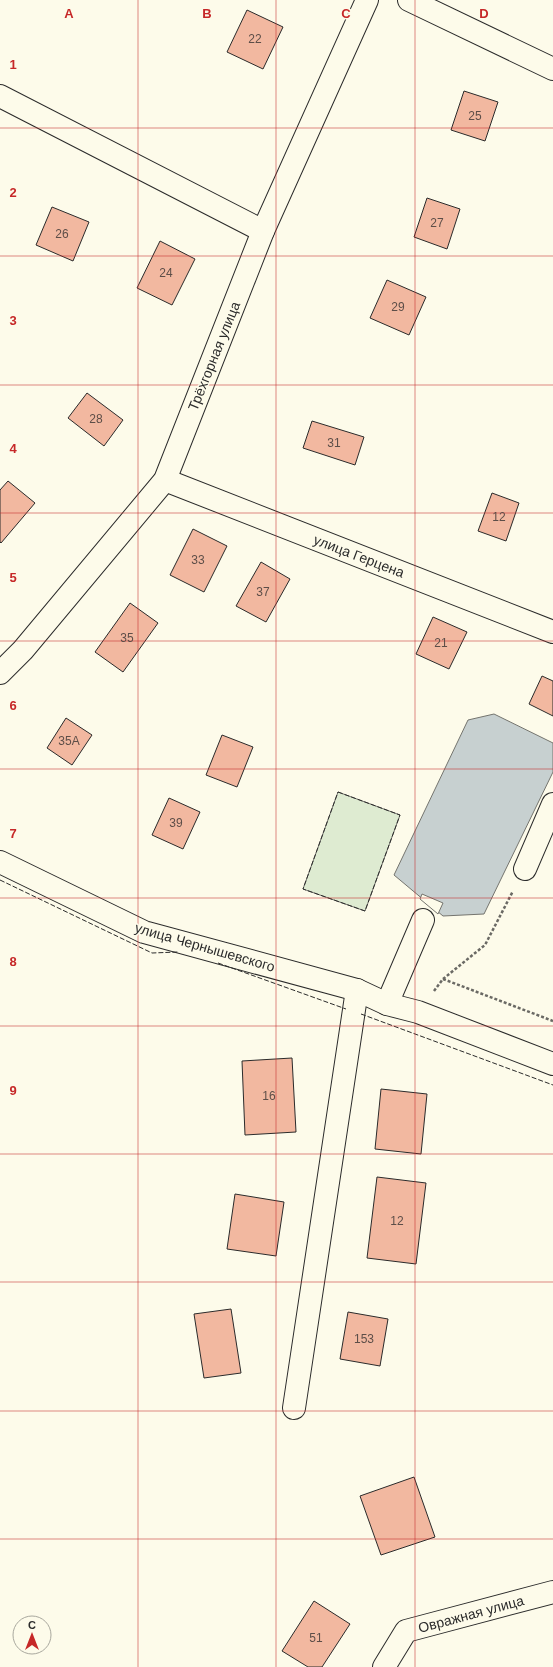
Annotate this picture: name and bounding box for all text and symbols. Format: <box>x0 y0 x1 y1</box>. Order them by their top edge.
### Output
text: A <box>64 6 74 21</box>
text: B <box>202 6 212 21</box>
text: C <box>341 6 351 21</box>
text: D <box>479 6 489 21</box>
house number: 22 <box>248 32 262 46</box>
text: 1 <box>9 57 17 72</box>
house number: 25 <box>468 109 482 123</box>
text: 2 <box>9 185 17 200</box>
house number: 27 <box>430 216 444 230</box>
house number: 26 <box>55 227 69 241</box>
house number: 24 <box>159 266 173 280</box>
street label: Трёхгорная улица <box>185 299 243 413</box>
house number: 29 <box>391 300 405 314</box>
text: 3 <box>9 313 17 328</box>
house number: 28 <box>89 412 103 426</box>
house number: 31 <box>327 436 341 450</box>
text: 4 <box>9 441 17 456</box>
house number: 12 <box>492 510 506 524</box>
street label: улица Герцена <box>311 531 407 581</box>
house number: 33 <box>191 553 205 567</box>
text: 5 <box>9 570 17 585</box>
house number: 37 <box>256 585 270 599</box>
house number: 35 <box>120 631 134 645</box>
house number: 21 <box>434 636 448 650</box>
text: 6 <box>9 698 17 713</box>
house number: 35А <box>58 734 80 748</box>
house number: 39 <box>169 816 183 830</box>
text: 7 <box>9 826 17 841</box>
street label: улица Чернышевского <box>133 919 277 975</box>
text: 8 <box>9 954 17 969</box>
text: 9 <box>9 1083 17 1098</box>
house number: 16 <box>262 1089 276 1103</box>
house number: 12 <box>390 1214 404 1228</box>
house number: 153 <box>354 1332 374 1346</box>
street label: Овражная улица <box>416 1592 526 1636</box>
north arrow <box>12 1615 52 1655</box>
text: С <box>28 1619 36 1631</box>
house number: 51 <box>309 1631 323 1645</box>

